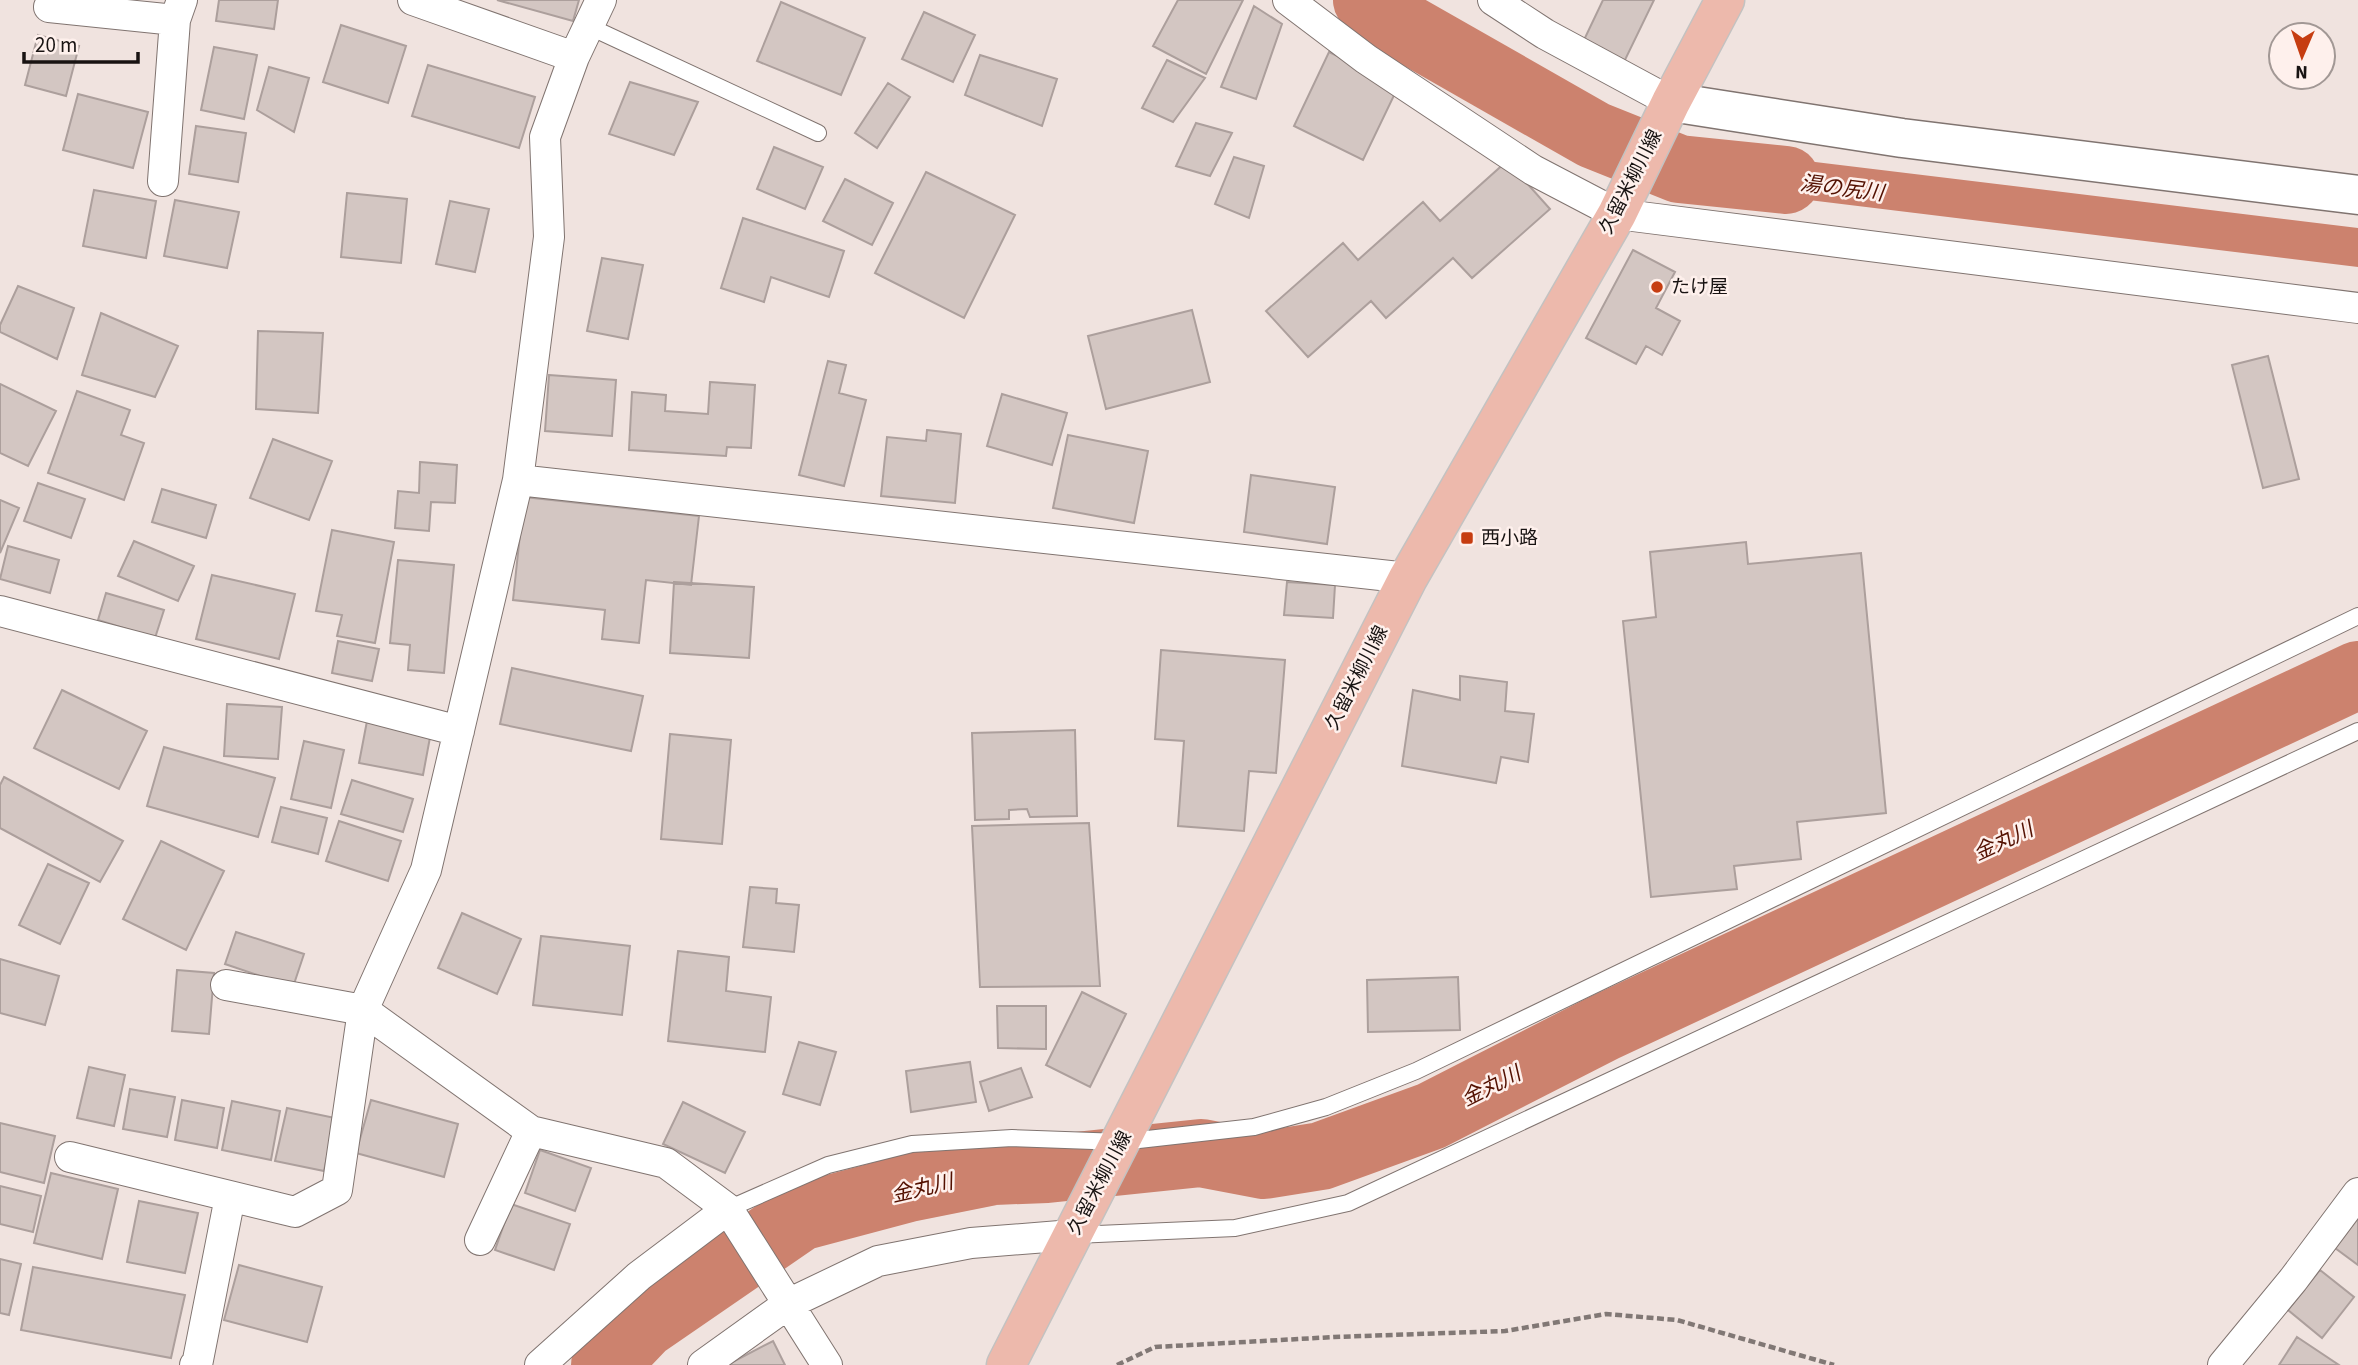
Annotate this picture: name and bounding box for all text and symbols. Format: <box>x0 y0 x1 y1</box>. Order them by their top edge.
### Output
scale bar <box>24 21 138 65</box>
north arrow <box>2267 21 2337 91</box>
text: 20 m <box>35 30 77 60</box>
text: N <box>2295 58 2308 85</box>
street label: 久留米柳川線 <box>1593 125 1669 239</box>
water label: 湯の尻川 <box>1798 168 1887 208</box>
place label: たけ屋 <box>1671 274 1728 301</box>
marker: たけ屋 <box>1649 279 1665 295</box>
place label: 西小路 <box>1481 525 1538 552</box>
marker: 西小路 <box>1459 530 1475 546</box>
street label: 久留米柳川線 <box>1319 621 1395 735</box>
water label: 金丸川 <box>1968 813 2040 868</box>
water label: 金丸川 <box>1456 1057 1528 1114</box>
street label: 久留米柳川線 <box>1061 1126 1139 1240</box>
water label: 金丸川 <box>888 1166 958 1210</box>

